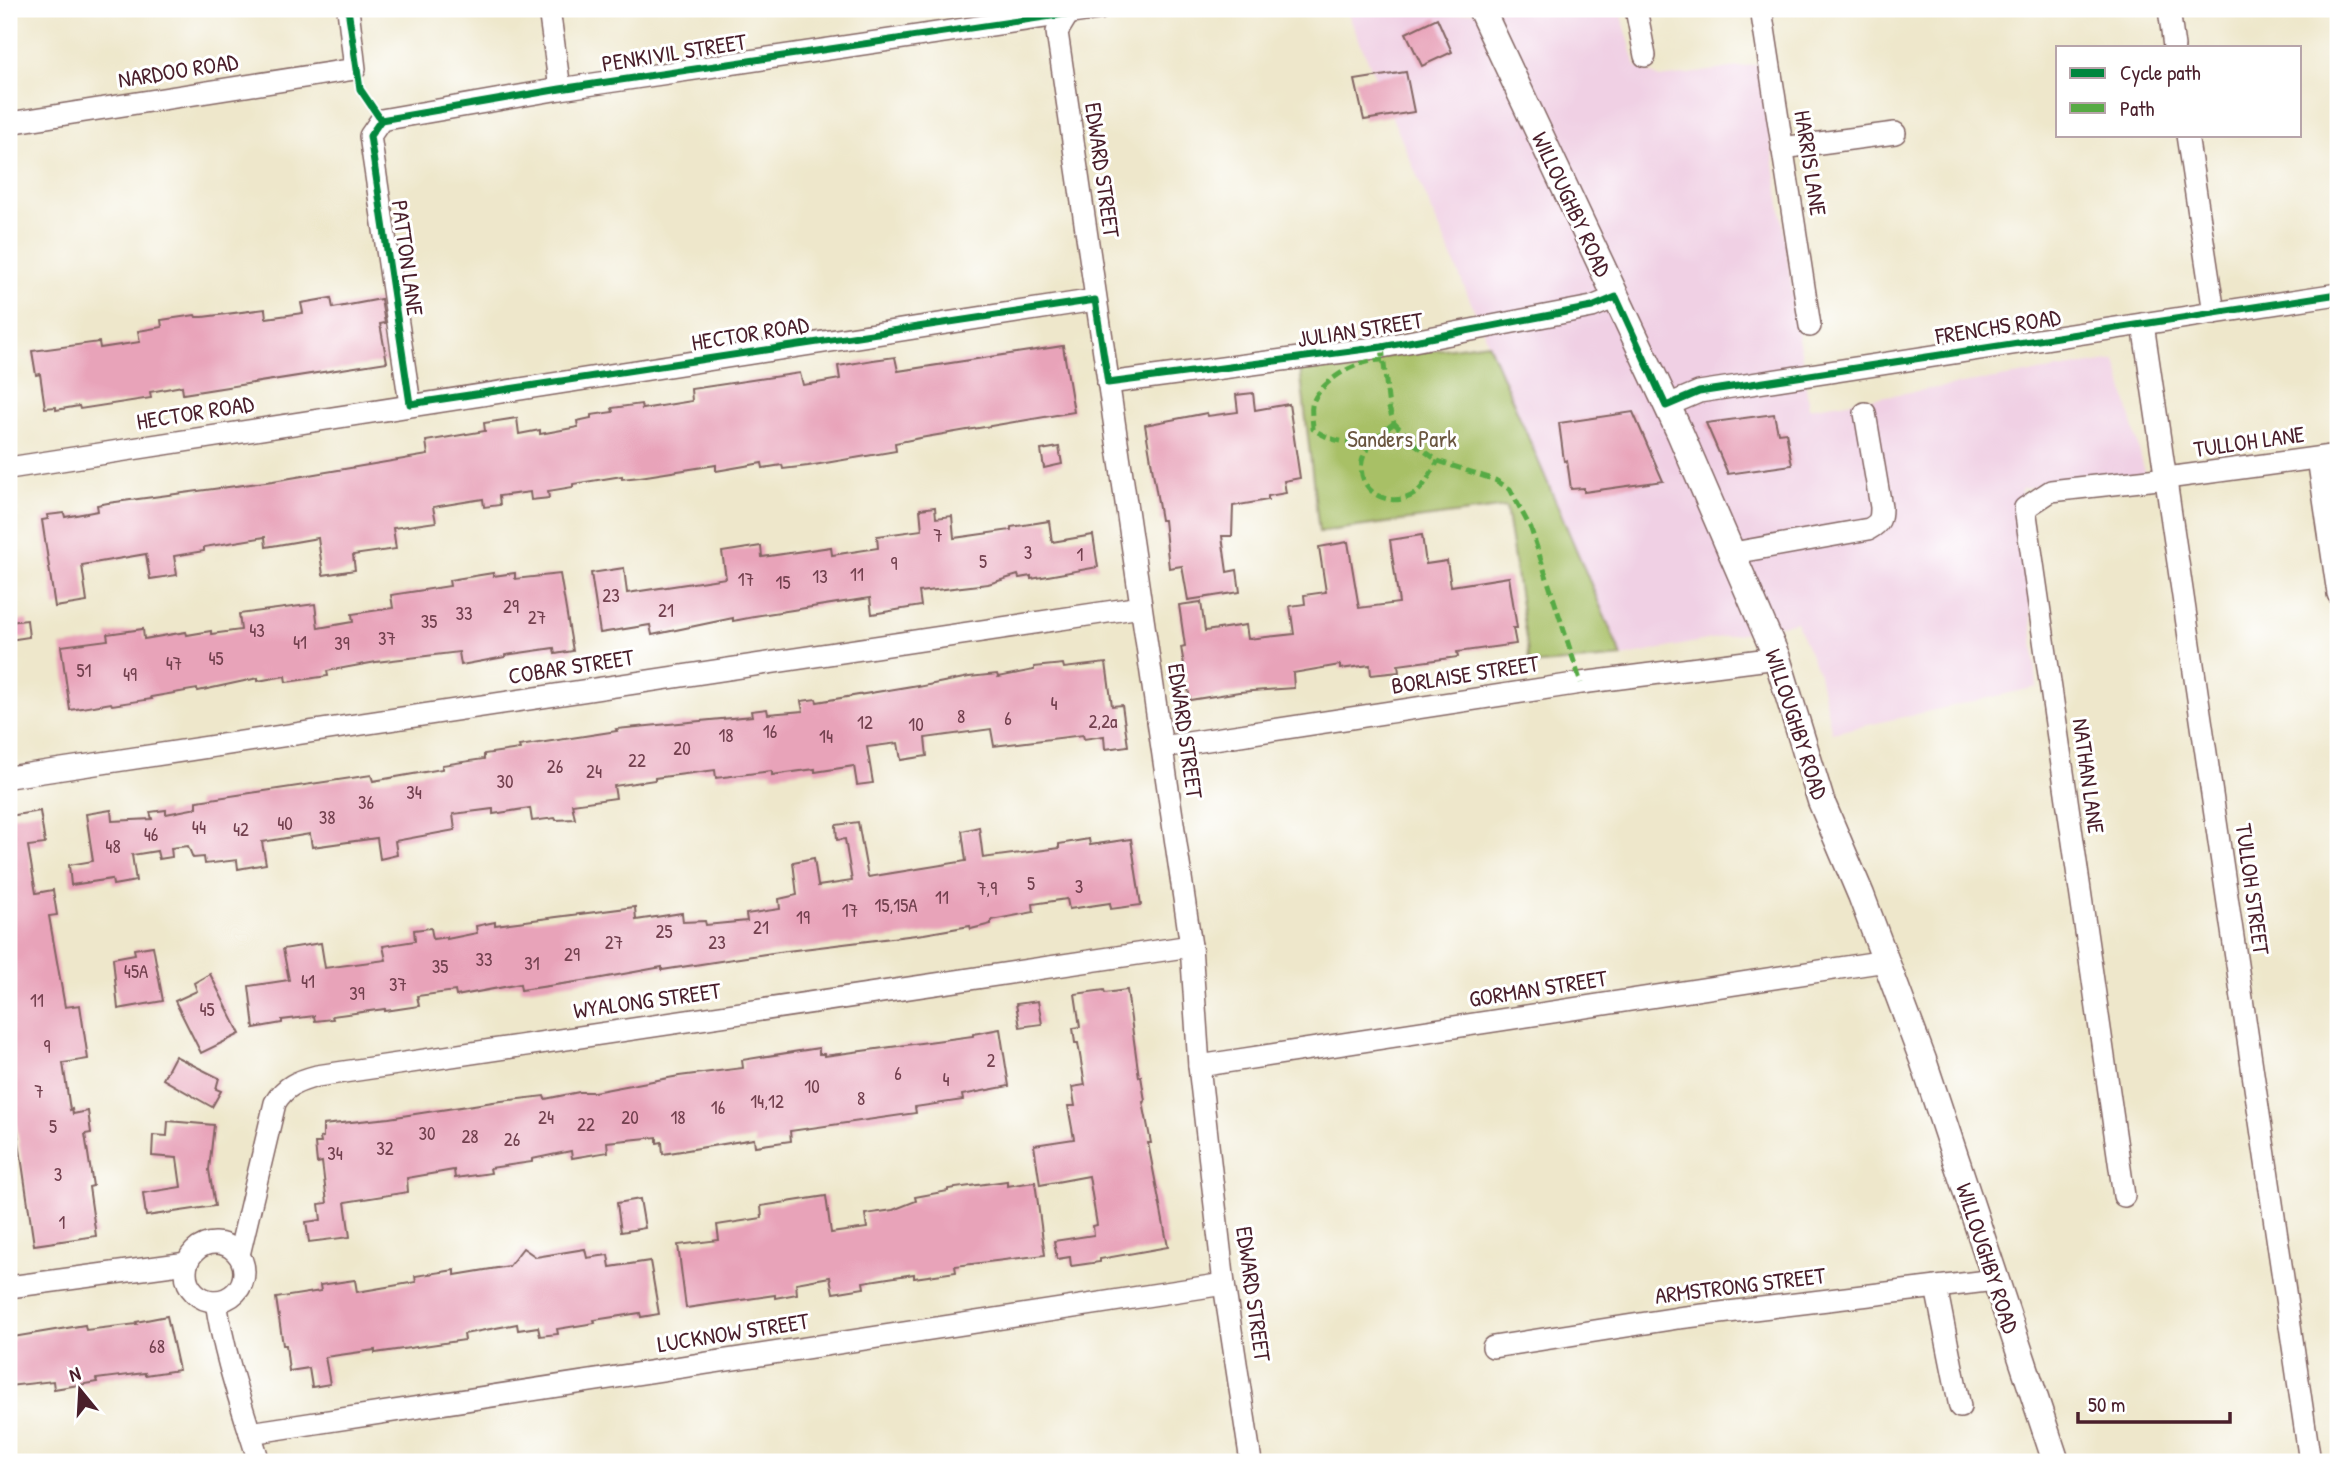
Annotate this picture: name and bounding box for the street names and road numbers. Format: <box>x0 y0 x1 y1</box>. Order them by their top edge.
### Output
street label: PENKIVIL STREET <box>600 25 749 79</box>
street label: NARDOO ROAD <box>116 45 240 95</box>
street label: EDWARD STREET <box>1078 101 1128 240</box>
street label: HARRIS LANE <box>1787 108 1835 218</box>
street label: WILLOUGHBY ROAD <box>1525 127 1619 281</box>
street label: PATTON LANE <box>385 198 431 318</box>
street label: FRENCHS ROAD <box>1932 301 2063 351</box>
street label: JULIAN STREET <box>1295 304 1425 354</box>
street label: HECTOR ROAD <box>689 308 811 358</box>
street label: HECTOR ROAD <box>134 387 256 437</box>
street label: TULLOH LANE <box>2192 418 2306 464</box>
street label: COBAR STREET <box>506 641 636 691</box>
street label: WILLOUGHBY ROAD <box>1758 645 1836 803</box>
street label: BORLAISE STREET <box>1389 647 1541 701</box>
street label: EDWARD STREET <box>1161 662 1211 801</box>
street label: NATHAN LANE <box>2066 716 2112 836</box>
street label: TULLOH STREET <box>2228 821 2278 957</box>
street label: GORMAN STREET <box>1467 962 1610 1014</box>
street label: WYALONG STREET <box>571 974 723 1026</box>
street label: WILLOUGHBY ROAD <box>1949 1179 2027 1337</box>
street label: EDWARD STREET <box>1229 1225 1279 1364</box>
street label: ARMSTRONG STREET <box>1653 1259 1827 1311</box>
street label: LUCKNOW STREET <box>655 1305 811 1359</box>

